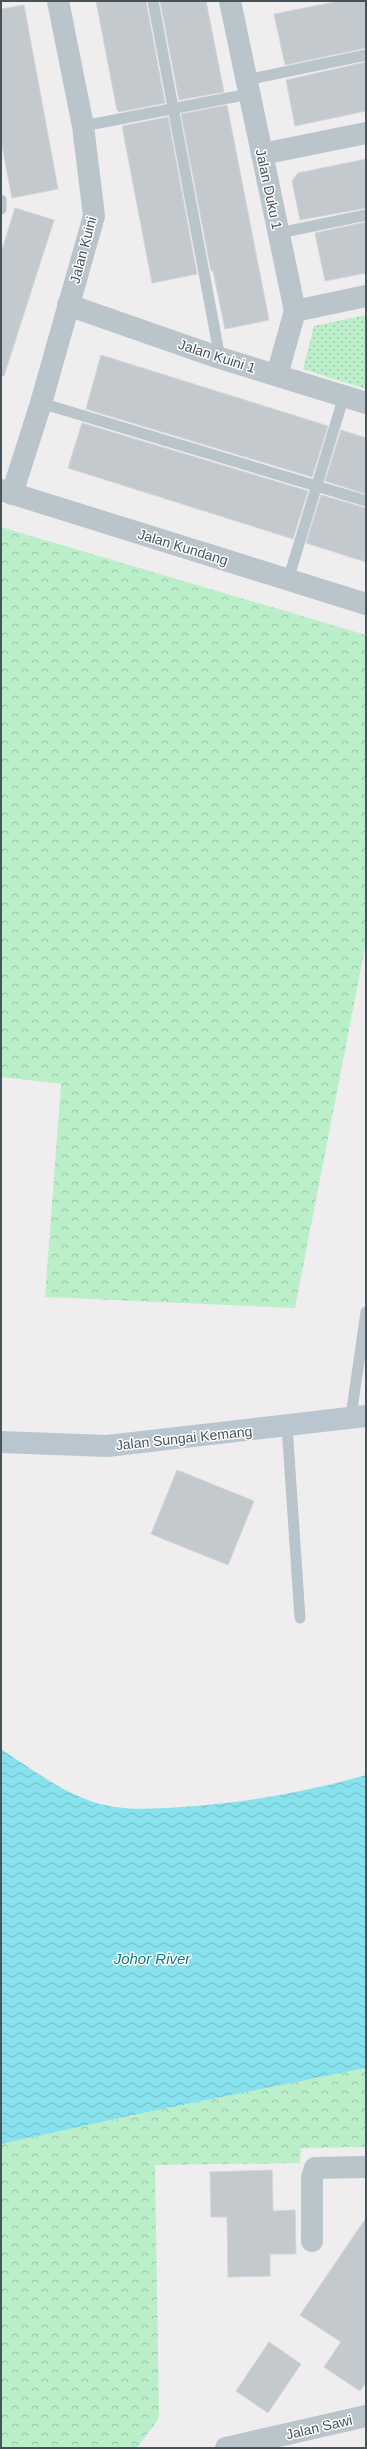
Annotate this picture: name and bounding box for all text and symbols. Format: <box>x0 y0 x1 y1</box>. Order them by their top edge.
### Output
street label: Jalan Duku 1 <box>253 147 285 231</box>
street label: Jalan Kuini <box>66 215 100 285</box>
street label: Jalan Kuini 1 <box>176 336 258 376</box>
street label: Jalan Kundang <box>136 526 230 568</box>
street label: Jalan Sungai Kemang <box>115 1423 253 1453</box>
water label: Johor River <box>113 1950 191 1967</box>
street label: Jalan Sawi <box>284 2412 354 2442</box>

